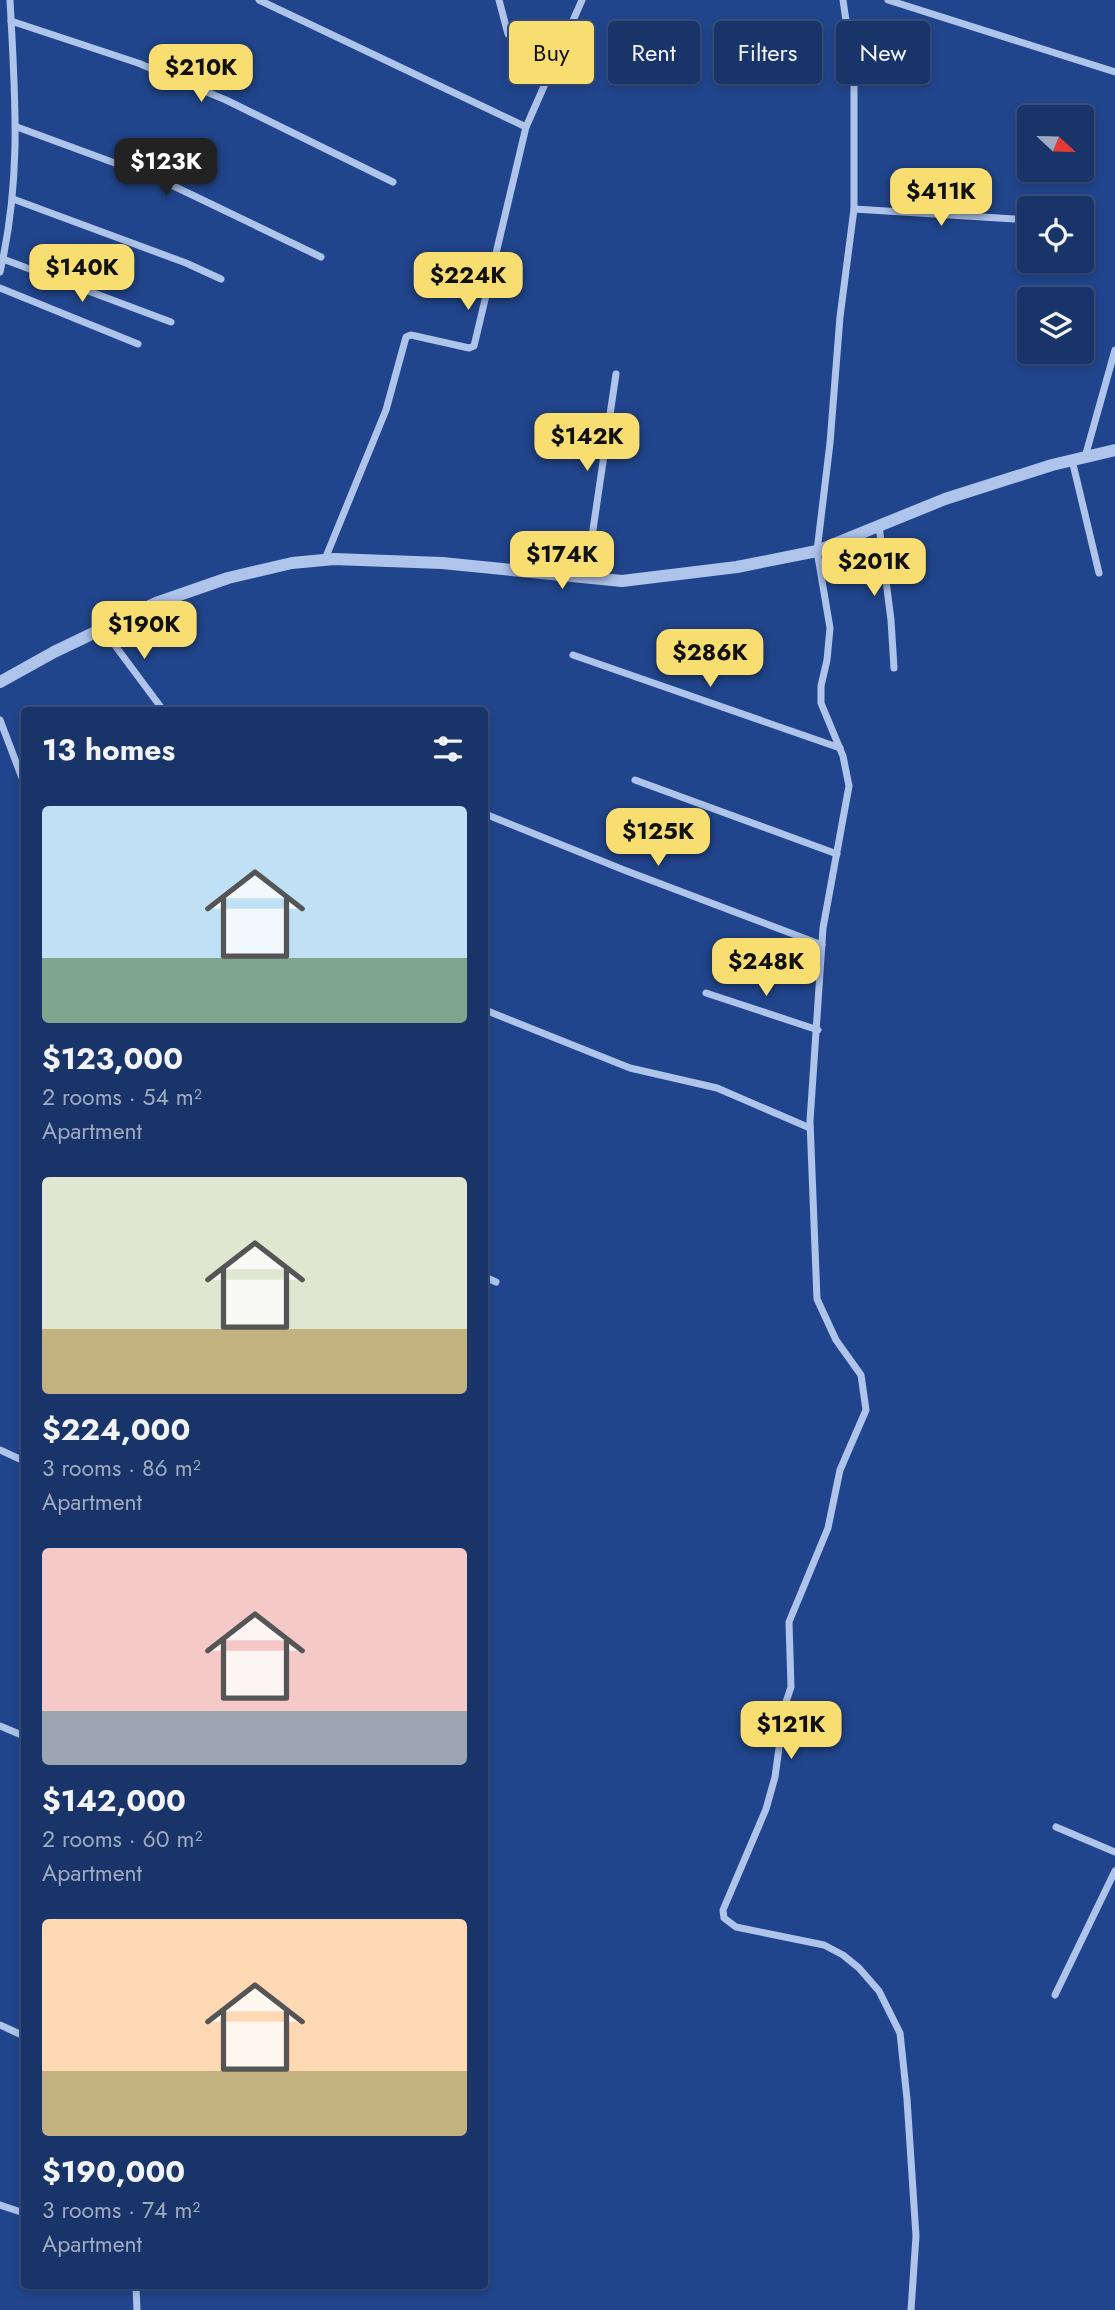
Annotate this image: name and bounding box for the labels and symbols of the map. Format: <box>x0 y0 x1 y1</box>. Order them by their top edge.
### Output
pin: $210K <box>152 44 250 104</box>
north arrow <box>1017 105 1094 182</box>
pin: $123K <box>117 138 215 198</box>
pin: $411K <box>892 168 990 228</box>
pin: $140K <box>33 244 131 304</box>
pin: $224K <box>419 252 517 312</box>
pin: $142K <box>538 414 636 473</box>
pin: $174K <box>513 532 611 591</box>
pin: $201K <box>825 538 923 598</box>
pin: $190K <box>95 602 193 661</box>
pin: $286K <box>661 630 759 689</box>
pin: $125K <box>609 808 707 868</box>
pin: $248K <box>717 939 815 998</box>
pin: $121K <box>742 1702 840 1761</box>

